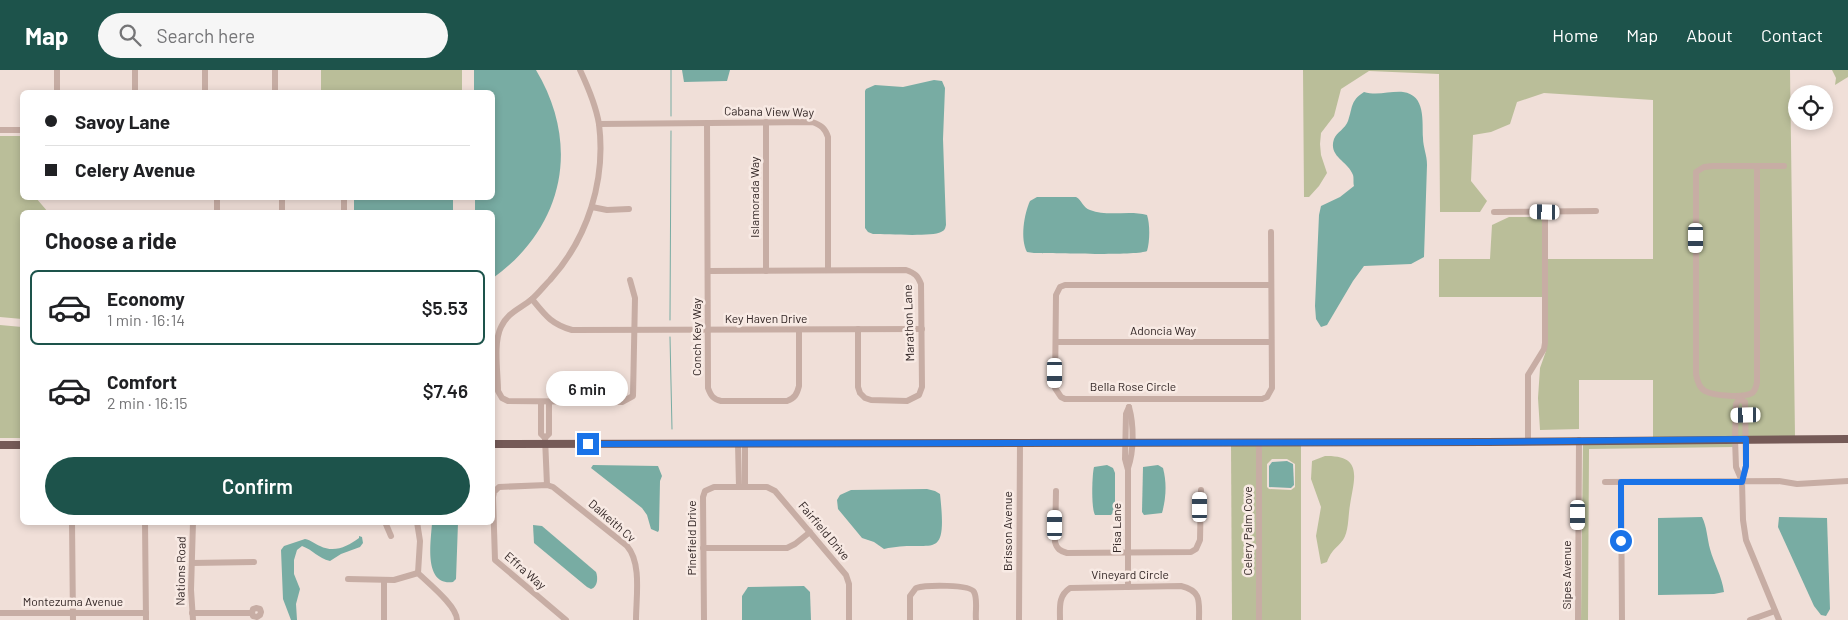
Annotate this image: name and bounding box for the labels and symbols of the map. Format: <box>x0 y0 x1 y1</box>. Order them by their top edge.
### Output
street label: Cabana View Way <box>724 103 815 119</box>
street label: Islamorada Way <box>747 156 761 238</box>
car <box>1529 204 1560 220</box>
car <box>1688 223 1703 253</box>
street label: Marathon Lane <box>900 284 916 362</box>
street label: Conch Key Way <box>689 297 703 376</box>
street label: Key Haven Drive <box>725 311 807 325</box>
street label: Adoncia Way <box>1130 323 1196 337</box>
car <box>1047 358 1062 388</box>
callout: 6 min <box>547 372 629 406</box>
street label: Bella Rose Circle <box>1090 379 1176 393</box>
car <box>1730 407 1761 423</box>
route end <box>577 433 599 455</box>
street label: Celery Palm Cove <box>1240 486 1254 576</box>
street label: Brisson Avenue <box>1000 491 1014 571</box>
car <box>1192 492 1207 522</box>
street label: Dalkeith Cv <box>586 496 639 545</box>
street label: Fairfield Drive <box>796 498 853 563</box>
street label: Pinefield Drive <box>684 500 698 576</box>
car <box>1570 500 1585 530</box>
street label: Pisa Lane <box>1109 503 1123 553</box>
car <box>1047 510 1062 540</box>
route start <box>1610 530 1632 552</box>
street label: Nations Road <box>172 536 188 606</box>
street label: Sipes Avenue <box>1559 540 1573 610</box>
street label: Effra Way <box>502 548 550 592</box>
street label: Vineyard Circle <box>1091 567 1169 581</box>
street label: Montezuma Avenue <box>23 594 123 608</box>

